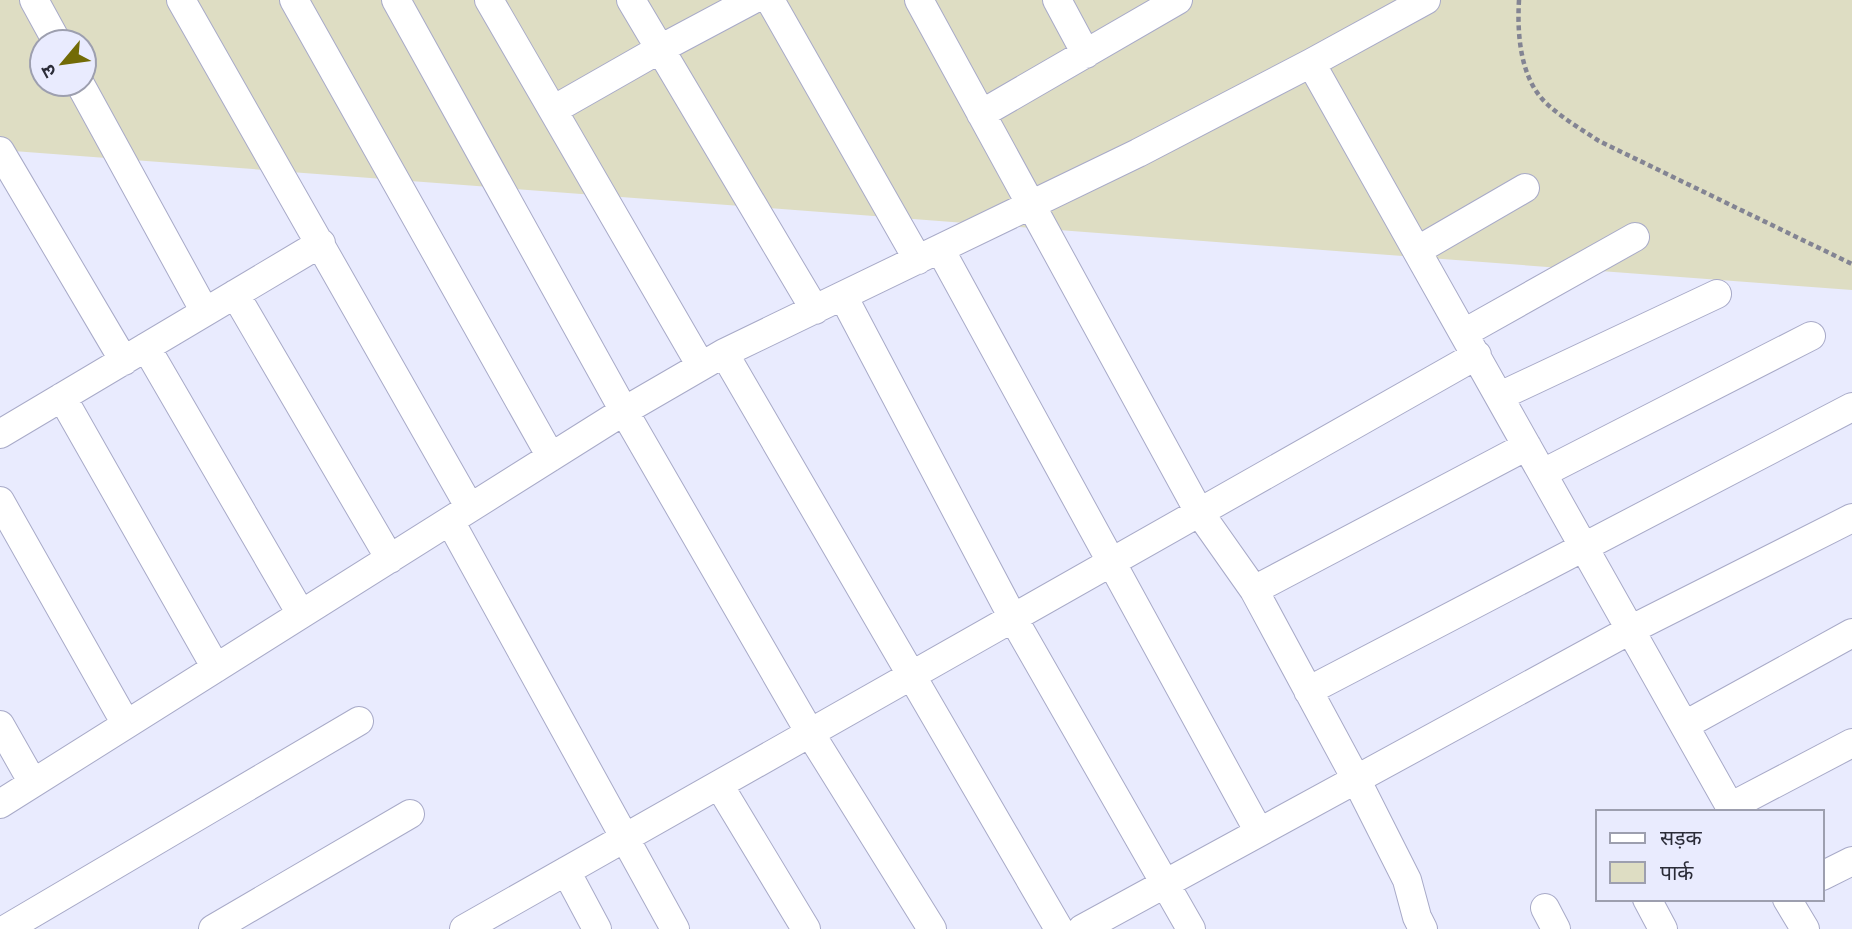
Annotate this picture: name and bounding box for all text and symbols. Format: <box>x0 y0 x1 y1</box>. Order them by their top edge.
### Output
north arrow <box>28 28 98 98</box>
text: उ <box>35 60 60 82</box>
legend <box>1596 810 1824 901</box>
text: सड़क <box>1660 824 1702 849</box>
text: पार्क <box>1660 859 1694 884</box>

